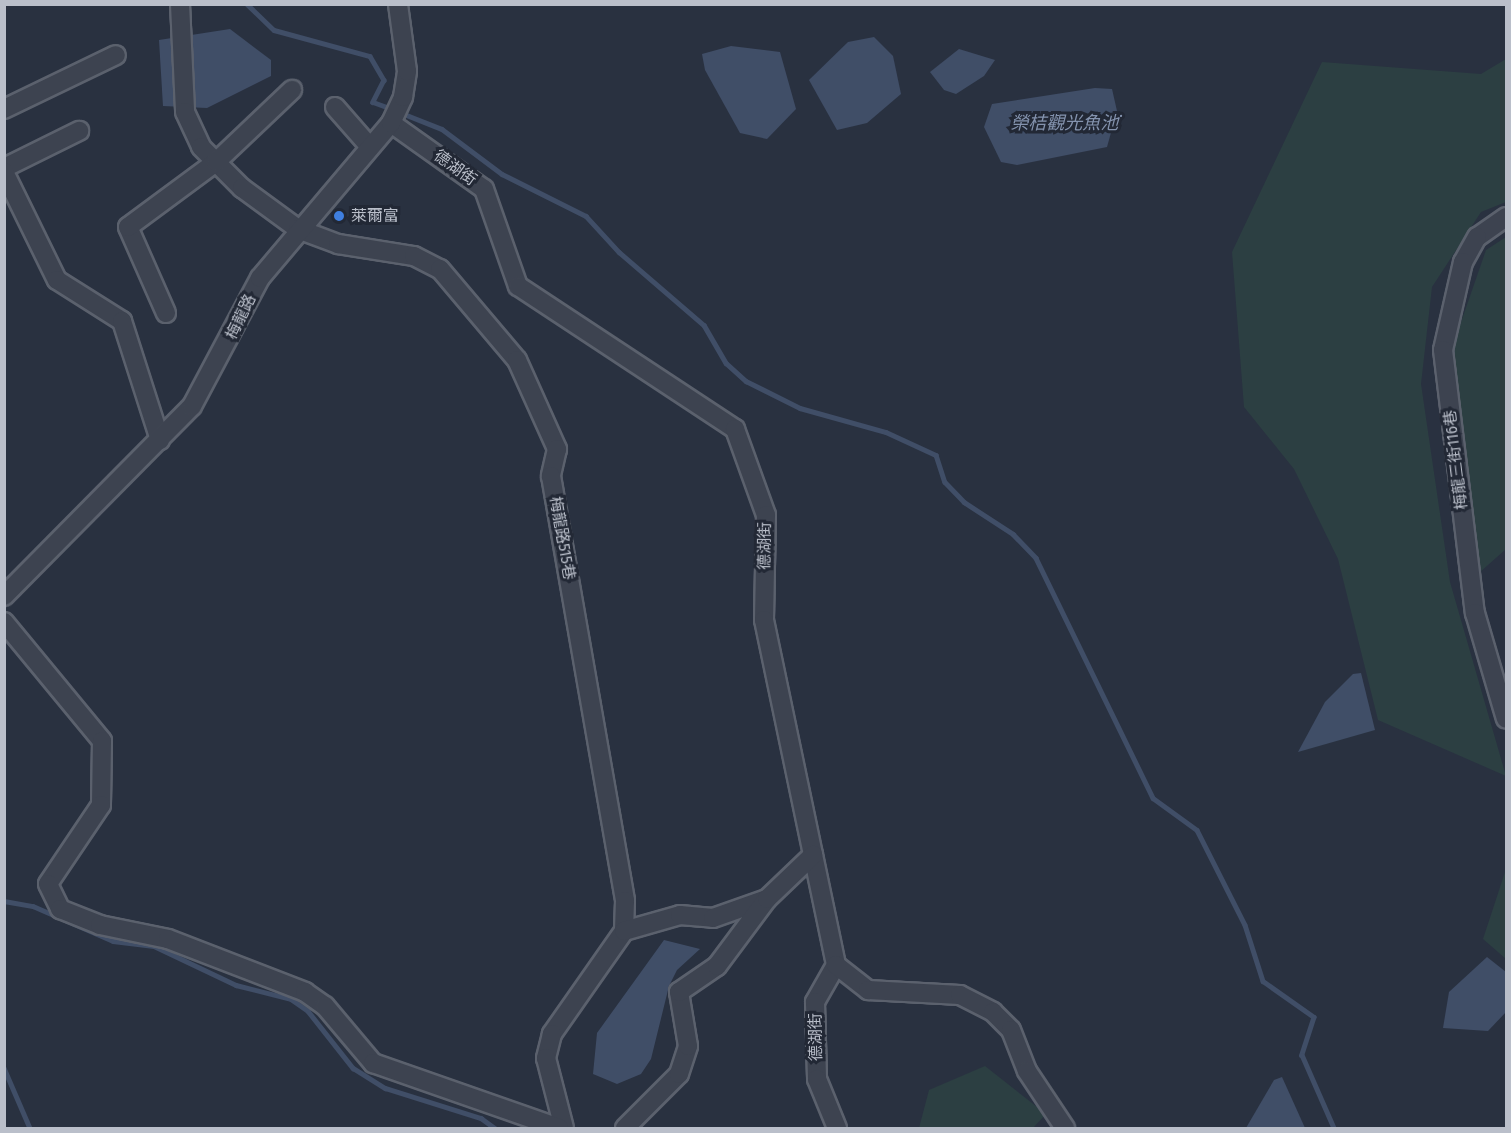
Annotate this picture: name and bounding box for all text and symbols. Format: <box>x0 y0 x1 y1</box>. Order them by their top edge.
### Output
water label: 榮桔觀光魚池˙ <box>1010 112 1122 134</box>
street label: 德湖街 <box>430 146 480 190</box>
place label: 萊爾富 <box>351 206 399 226</box>
marker: 萊爾富 <box>332 209 346 223</box>
street label: 梅龍路 <box>222 291 260 343</box>
street label: 梅龍三街116巷 <box>1440 409 1472 511</box>
street label: 梅龍路515巷 <box>545 495 579 581</box>
street label: 德湖街 <box>755 522 775 570</box>
street label: 德湖街 <box>806 1013 826 1061</box>

